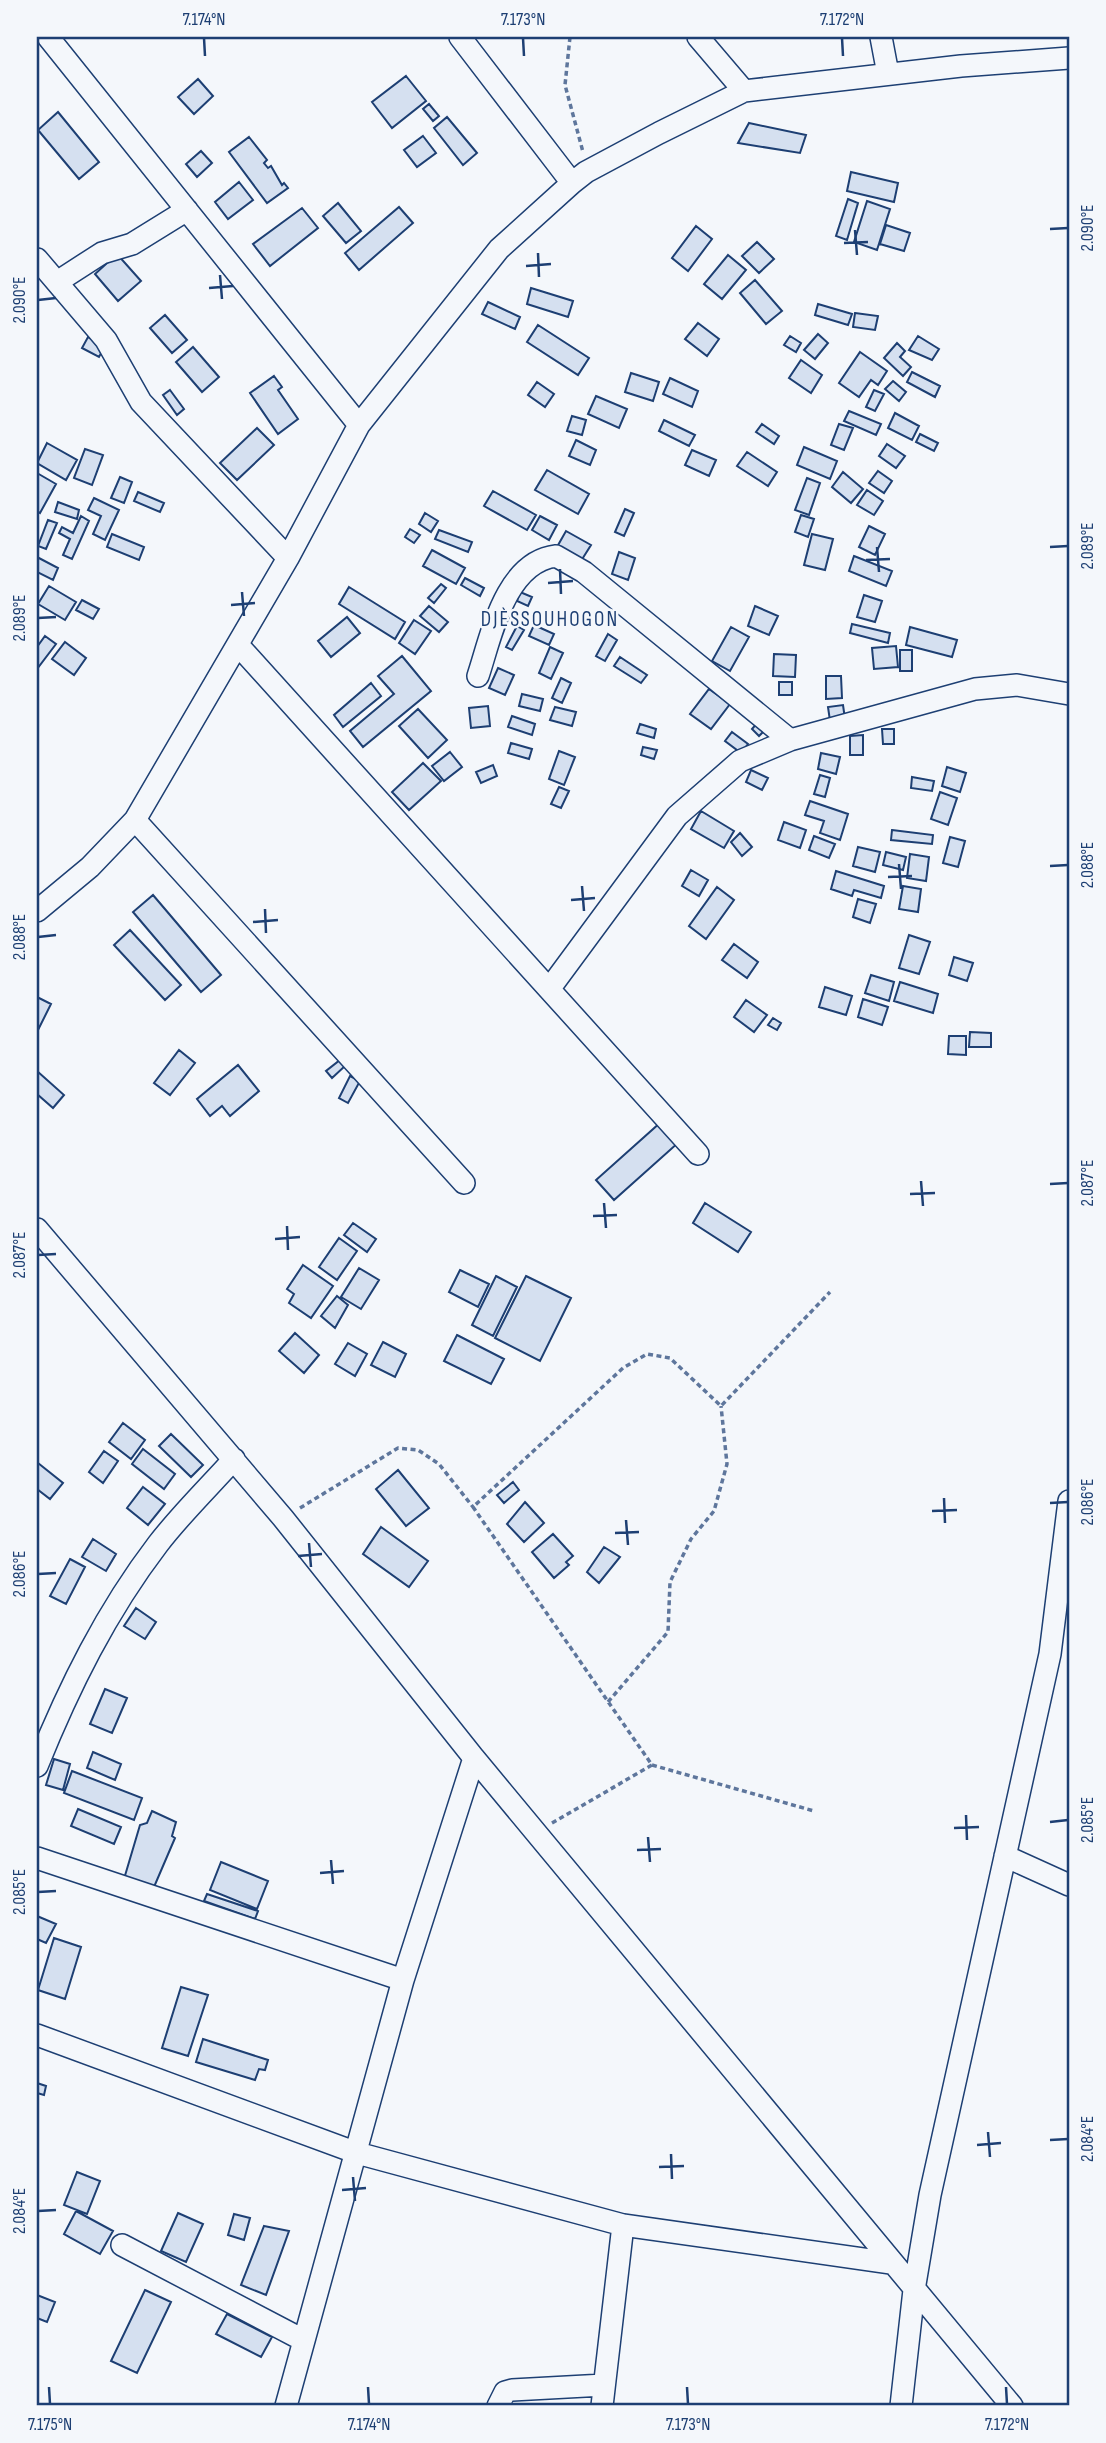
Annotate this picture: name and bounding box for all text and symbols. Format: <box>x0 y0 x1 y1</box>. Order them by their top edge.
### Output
text: 7.174°N <box>182 9 226 30</box>
text: 7.173°N <box>501 9 545 30</box>
text: 7.172°N <box>820 9 864 30</box>
text: 2.090°E <box>1077 204 1098 252</box>
text: 2.090°E <box>9 276 30 324</box>
text: 2.089°E <box>1077 523 1098 569</box>
text: 2.089°E <box>9 595 30 641</box>
district label: DJÈSSOUHOGON <box>481 607 619 632</box>
text: 2.088°E <box>1077 842 1098 888</box>
text: 2.088°E <box>9 914 30 960</box>
text: 2.087°E <box>1077 1160 1098 1206</box>
text: 2.087°E <box>9 1232 30 1278</box>
text: 2.086°E <box>1077 1479 1098 1525</box>
text: 2.086°E <box>9 1551 30 1597</box>
text: 2.085°E <box>1077 1797 1098 1843</box>
text: 2.085°E <box>9 1869 30 1915</box>
text: 2.084°E <box>1077 2116 1098 2162</box>
text: 2.084°E <box>9 2188 30 2234</box>
text: 7.175°N <box>28 2414 72 2435</box>
text: 7.174°N <box>347 2414 391 2435</box>
text: 7.173°N <box>666 2414 710 2435</box>
text: 7.172°N <box>985 2414 1029 2435</box>

